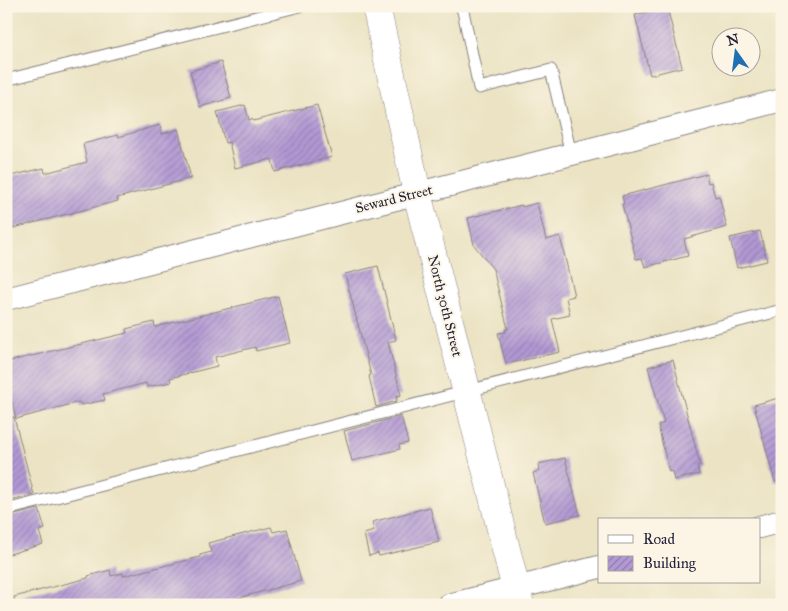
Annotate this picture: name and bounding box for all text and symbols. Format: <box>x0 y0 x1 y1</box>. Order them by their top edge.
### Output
north arrow <box>710 28 760 78</box>
text: N <box>725 30 741 50</box>
street label: Seward Street <box>354 181 434 217</box>
street label: North 30th Street <box>424 253 466 359</box>
legend <box>598 518 760 584</box>
text: Road <box>643 530 675 548</box>
text: Building <box>643 554 697 572</box>

